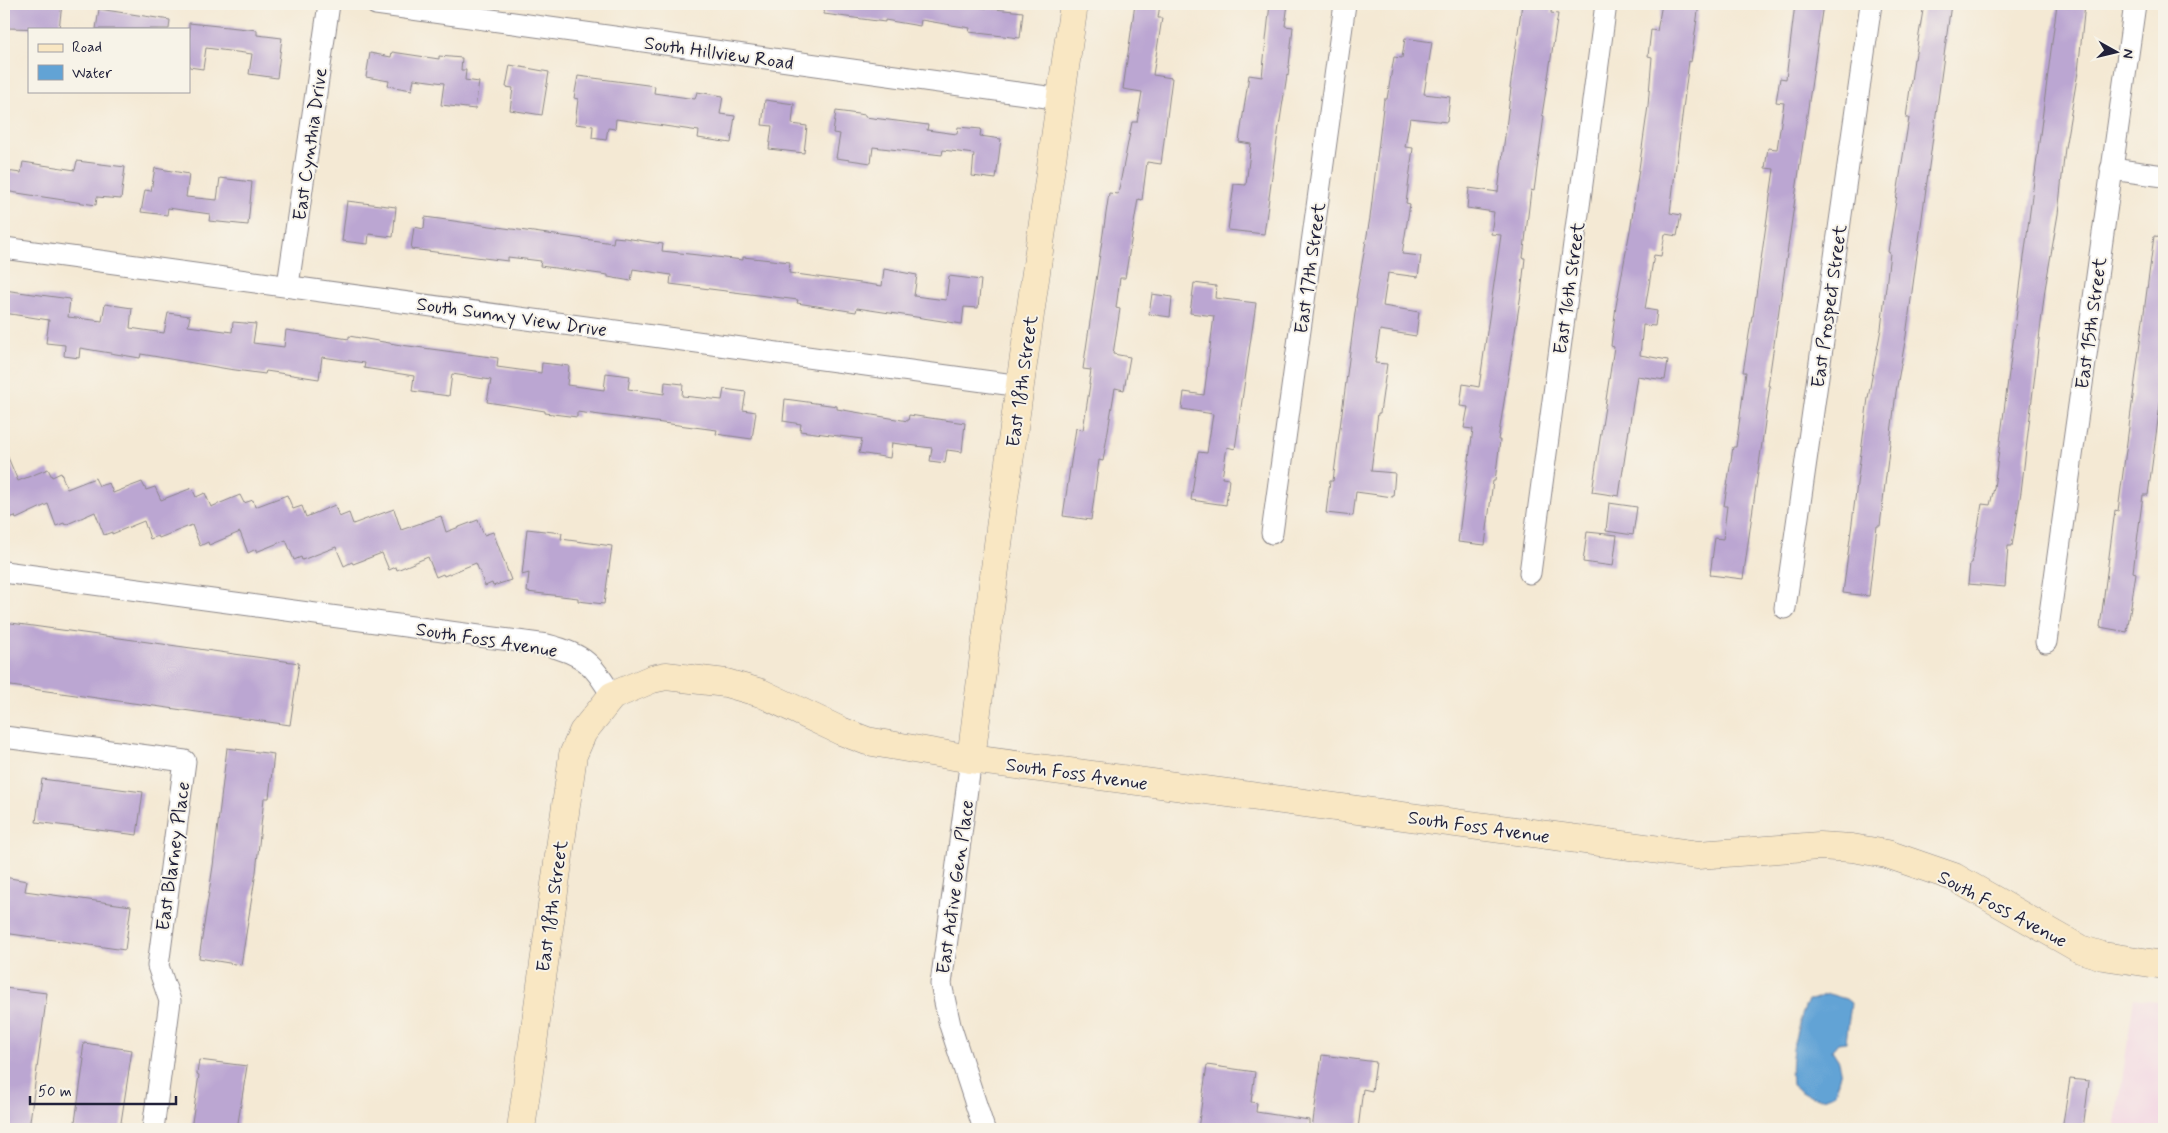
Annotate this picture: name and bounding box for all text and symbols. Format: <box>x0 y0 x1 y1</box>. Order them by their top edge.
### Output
legend <box>28 28 190 92</box>
north arrow <box>2090 28 2140 78</box>
street label: South Hillview Road <box>643 31 795 76</box>
text: Road <box>72 38 102 58</box>
text: N <box>2118 48 2137 60</box>
text: Water <box>72 64 112 84</box>
street label: East Cynthia Drive <box>287 66 334 222</box>
street label: East 17th Street <box>1289 201 1332 335</box>
street label: East 16th Street <box>1548 221 1591 356</box>
street label: East Prospect Street <box>1806 223 1853 390</box>
street label: East 15th Street <box>2070 256 2113 391</box>
street label: South Sunny View Drive <box>415 292 609 344</box>
street label: East 18th Street <box>1001 314 1044 449</box>
street label: South Foss Avenue <box>414 617 559 664</box>
street label: South Foss Avenue <box>1004 752 1149 797</box>
street label: East Blarney Place <box>151 780 196 933</box>
street label: East Active Gen Place <box>931 799 980 976</box>
street label: South Foss Avenue <box>1406 805 1551 850</box>
street label: East 18th Street <box>531 839 574 974</box>
street label: South Foss Avenue <box>1933 865 2071 954</box>
scale bar <box>30 1073 176 1105</box>
text: 50 m <box>38 1082 72 1102</box>

